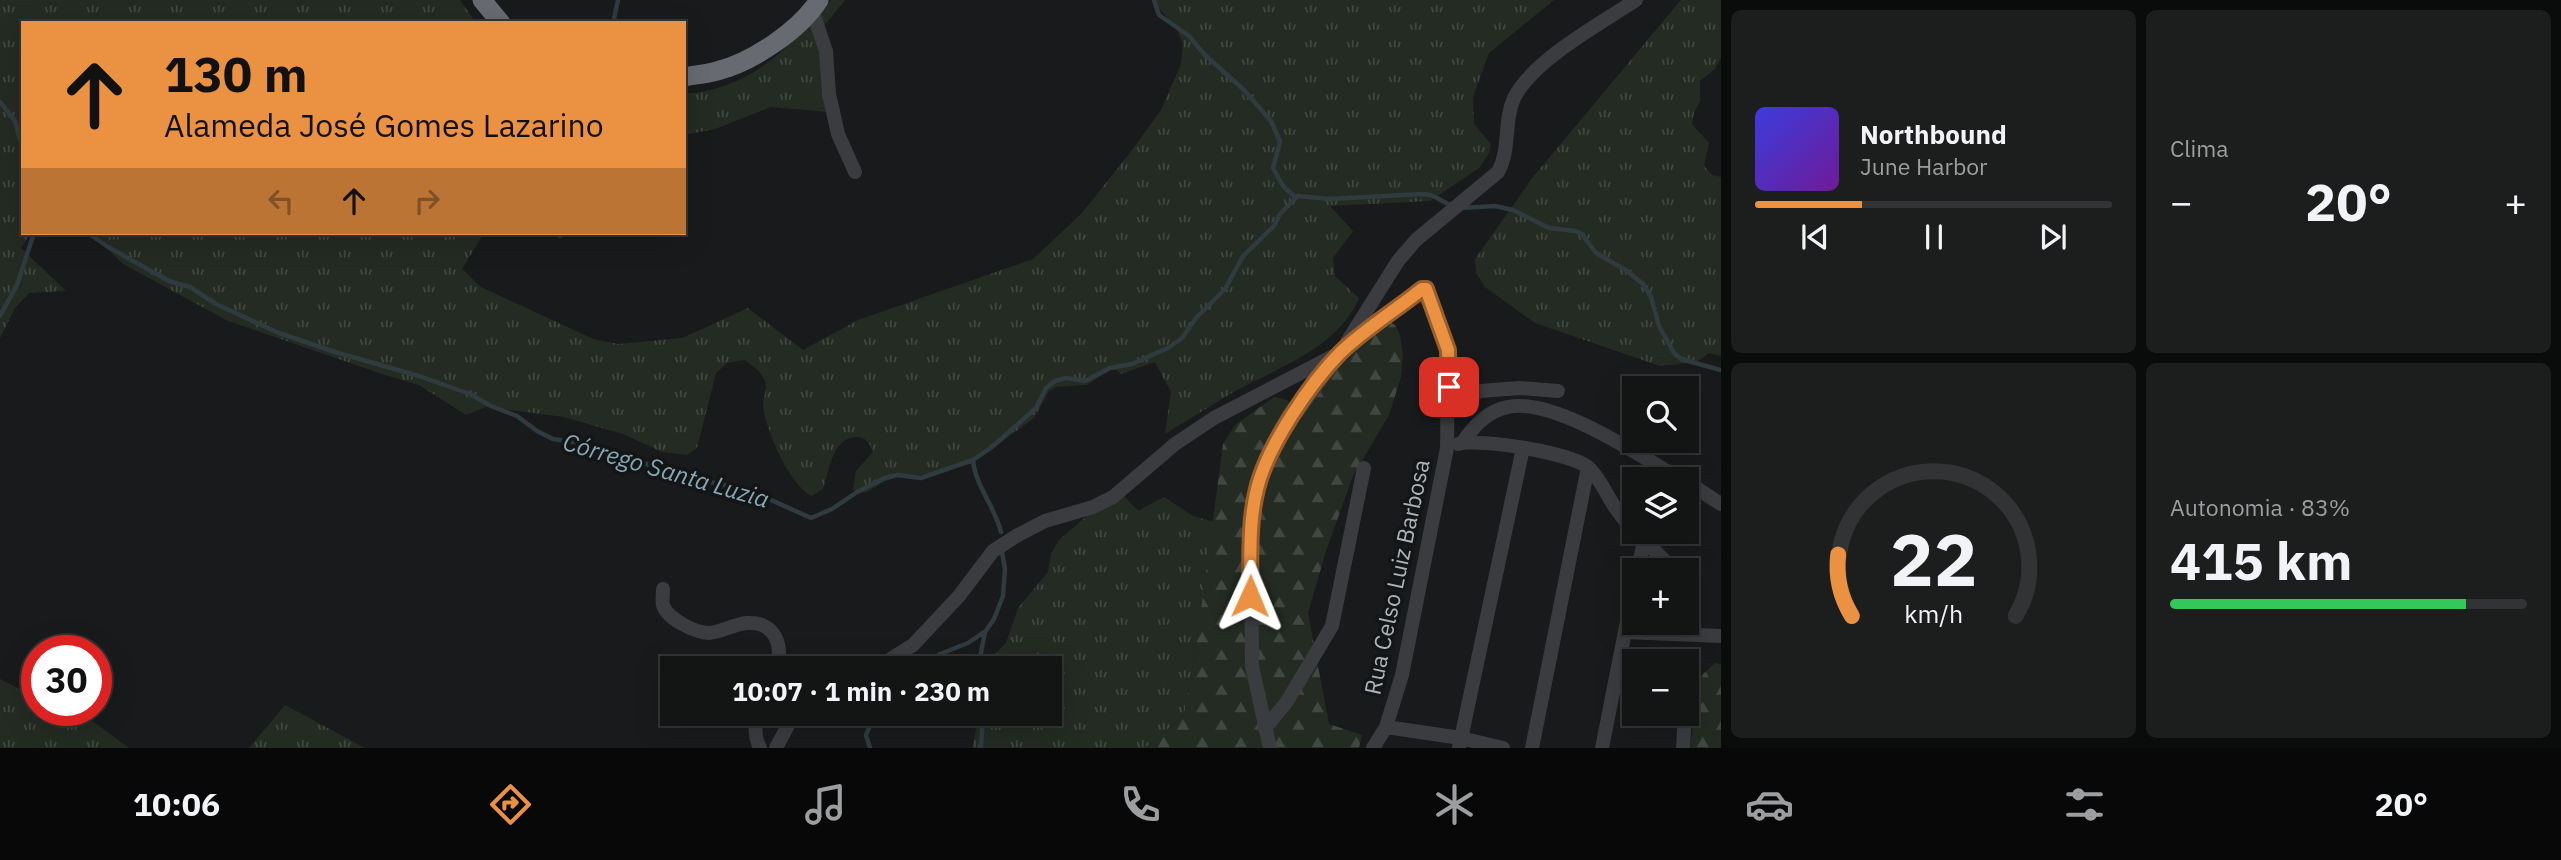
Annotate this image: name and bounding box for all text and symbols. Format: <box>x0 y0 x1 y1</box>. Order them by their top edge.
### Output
text: 130 m <box>164 42 308 105</box>
icon: ahead <box>49 49 140 140</box>
text: Alameda José Gomes Lazarino <box>164 104 604 146</box>
text: Northbound <box>1860 117 2007 151</box>
text: Clima <box>2170 133 2229 163</box>
text: June Harbor <box>1860 151 1988 181</box>
text: 20° <box>2305 168 2392 235</box>
text: − <box>2170 177 2193 226</box>
text: + <box>2504 177 2527 226</box>
icon: left <box>262 182 300 220</box>
icon: ahead <box>335 182 373 220</box>
icon: right <box>408 182 446 220</box>
icon: previous <box>1796 218 1834 256</box>
icon: pause <box>1915 218 1953 256</box>
icon: next <box>2034 218 2072 256</box>
pin <box>1419 357 1479 417</box>
icon: arrive <box>1430 368 1468 406</box>
map controls <box>1622 376 1699 726</box>
button: search <box>1622 376 1699 453</box>
water label: Córrego Santa Luzia <box>560 425 773 515</box>
street label: Rua Celso Luiz Barbosa <box>1356 456 1436 697</box>
button: layers <box>1622 467 1699 544</box>
text: Autonomia · 83% <box>2170 492 2350 522</box>
text: 22 <box>1890 512 1977 607</box>
text: 415 km <box>2170 527 2352 594</box>
button: + <box>1622 558 1699 635</box>
position arrow <box>1213 559 1287 633</box>
text: km/h <box>1904 597 1963 630</box>
speed limit sign: 30 <box>21 635 112 726</box>
button: − <box>1622 649 1699 726</box>
text: 10:07 · 1 min · 230 m <box>732 674 990 708</box>
icon: directions <box>486 780 535 829</box>
icon: music <box>801 780 850 829</box>
icon: phone <box>1116 780 1165 829</box>
icon: climate <box>1430 780 1479 829</box>
icon: car <box>1745 780 1794 829</box>
icon: filters <box>2060 780 2109 829</box>
text: 10:06 <box>133 783 220 825</box>
text: 20° <box>2375 783 2428 825</box>

